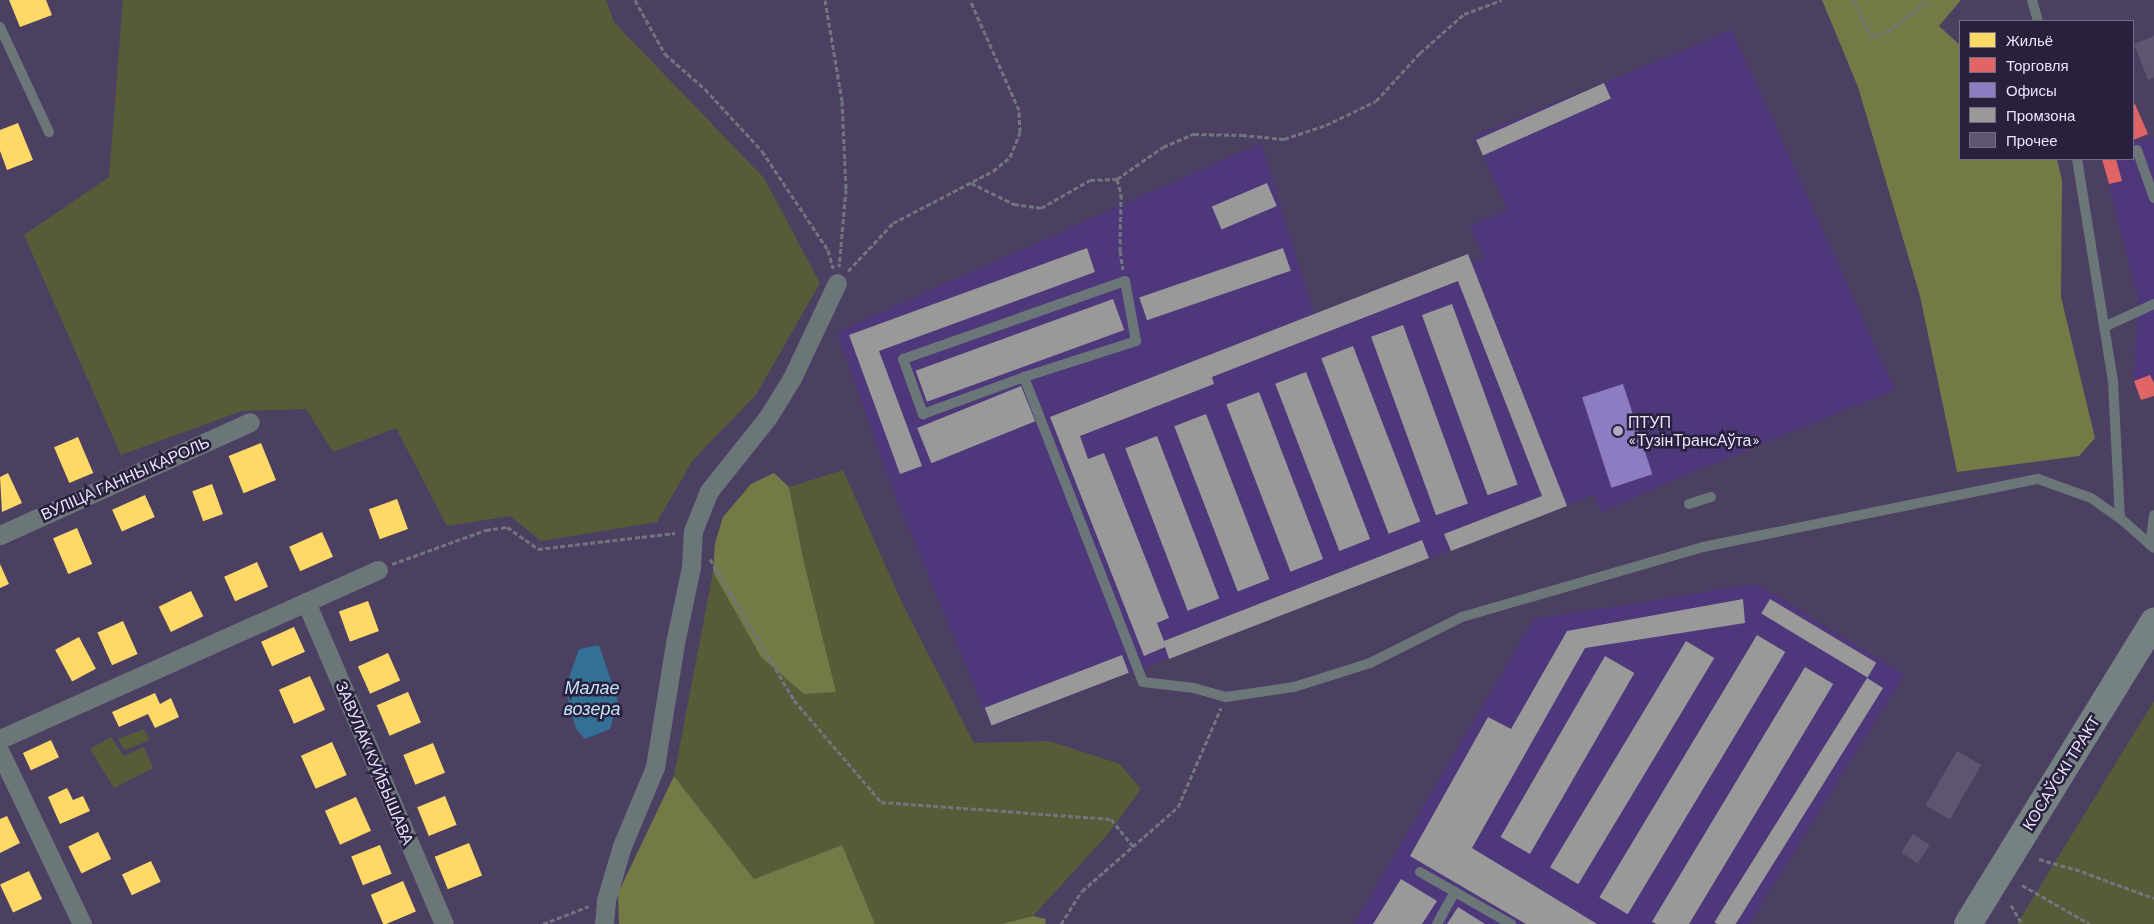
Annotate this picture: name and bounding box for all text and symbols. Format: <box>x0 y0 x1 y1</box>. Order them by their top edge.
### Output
legend <box>1959 20 2134 160</box>
text: Жильё <box>2006 31 2053 49</box>
text: Торговля <box>2006 56 2069 74</box>
text: Офисы <box>2006 81 2057 99</box>
text: Промзона <box>2006 106 2075 124</box>
text: Прочее <box>2006 131 2058 149</box>
place label: ПТУП «ТузінТрансАўта» <box>1628 412 1760 450</box>
marker: ПТУП «ТузінТрансАўта» <box>1612 425 1624 437</box>
street label: ВУЛІЦА ГАННЫ КАРОЛЬ <box>38 432 212 524</box>
water label: Малае возера <box>563 677 621 720</box>
street label: ЗАВУЛАК КУЙБЫШАВА <box>332 678 418 848</box>
street label: КОСАЎСКІ ТРАКТ <box>2018 712 2104 834</box>

